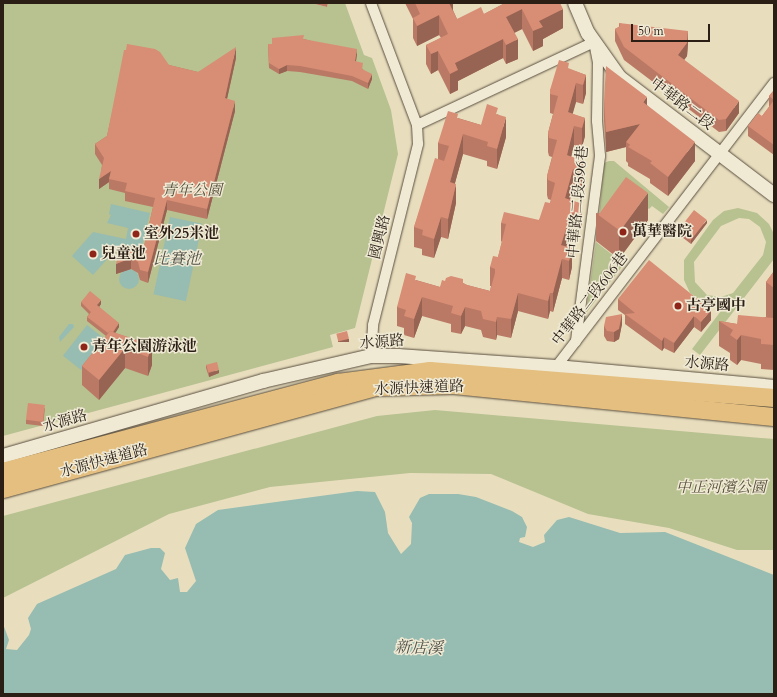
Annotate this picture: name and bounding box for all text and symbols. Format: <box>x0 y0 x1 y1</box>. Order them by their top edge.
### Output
scale bar <box>633 16 712 42</box>
text: 50 m <box>638 23 664 39</box>
street label: 中華路二段 <box>647 74 717 134</box>
street label: 中華路二段596巷 <box>564 145 592 259</box>
park label: 青年公園 <box>162 182 222 200</box>
street label: 國興路 <box>366 213 394 261</box>
place label: 萬華醫院 <box>632 223 692 241</box>
place label: 室外25米池 <box>144 225 219 243</box>
marker: 萬華醫院 <box>617 226 629 238</box>
marker: 室外25米池 <box>131 229 141 239</box>
place label: 兒童池 <box>101 245 146 263</box>
marker: 兒童池 <box>88 249 98 259</box>
water label: 比賽池 <box>153 249 201 269</box>
street label: 中華路二段606巷 <box>548 249 632 349</box>
place label: 古亭國中 <box>686 297 746 315</box>
marker: 古亭國中 <box>673 301 683 311</box>
street label: 水源路 <box>359 331 405 353</box>
place label: 青年公園游泳池 <box>92 338 197 356</box>
marker: 青年公園游泳池 <box>79 342 89 352</box>
street label: 水源路 <box>684 353 730 375</box>
street label: 水源快速道路 <box>374 377 464 399</box>
street label: 水源路 <box>41 406 89 436</box>
street label: 水源快速道路 <box>58 441 150 481</box>
park label: 中正河濱公園 <box>676 479 766 497</box>
water label: 新店溪 <box>395 638 443 658</box>

